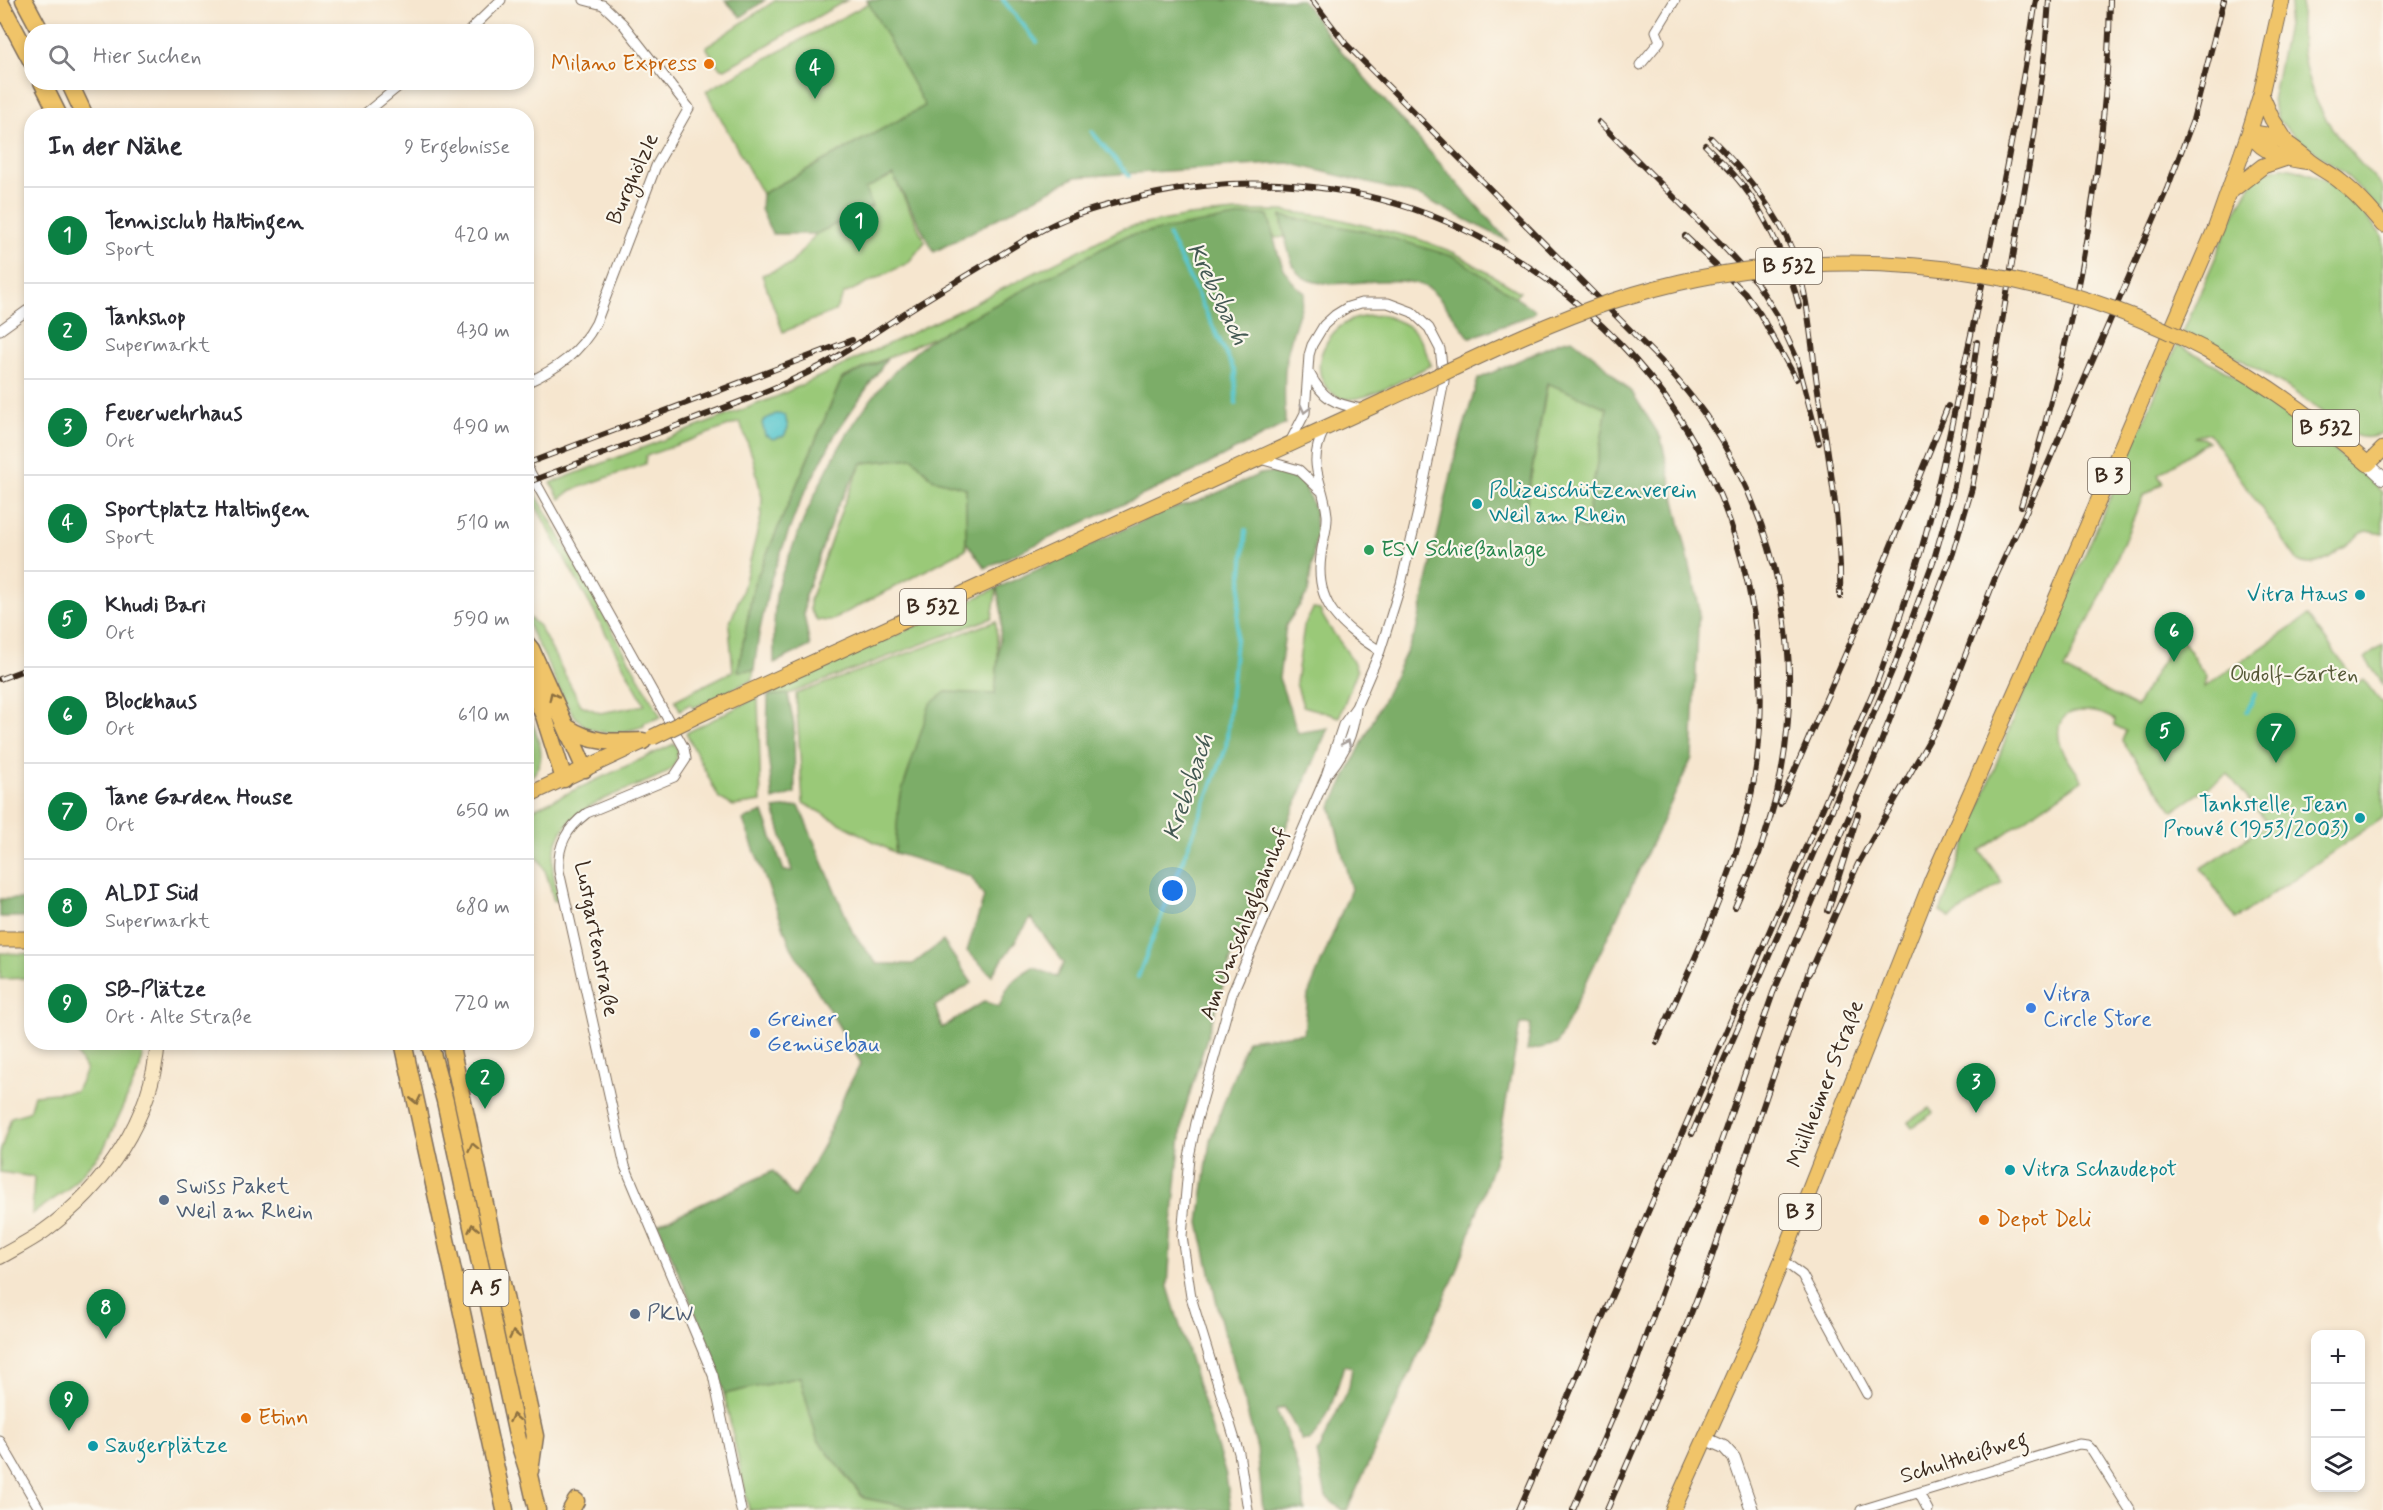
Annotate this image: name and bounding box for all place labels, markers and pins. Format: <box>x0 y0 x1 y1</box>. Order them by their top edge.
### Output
place label: Milano Express <box>551 50 697 78</box>
pin: 4 <box>796 50 834 99</box>
marker: Milano Express <box>702 57 716 71</box>
pin: 1 <box>840 202 878 252</box>
place label: Polizeischützenverein Weil am Rhein <box>1489 477 1697 530</box>
marker: Polizeischützenverein Weil am Rhein <box>1470 497 1484 511</box>
place label: ESV Schießanlage <box>1381 536 1546 567</box>
marker: ESV Schießanlage <box>1362 543 1376 557</box>
place label: Vitra Haus <box>2247 581 2348 609</box>
marker: Vitra Haus <box>2353 588 2367 602</box>
pin: 6 <box>2154 612 2194 662</box>
pin: 5 <box>2146 712 2184 762</box>
pin: 7 <box>2256 714 2296 763</box>
place label: Tankstelle, Jean Prouvé (1953/2003) <box>2163 791 2348 844</box>
marker: Tankstelle, Jean Prouvé (1953/2003) <box>2353 811 2367 825</box>
place label: Vitra Circle Store <box>2043 981 2152 1034</box>
marker: Vitra Circle Store <box>2024 1001 2038 1015</box>
place label: Greiner Gemüsebau <box>767 1006 880 1059</box>
marker: Greiner Gemüsebau <box>748 1026 762 1040</box>
pin: 2 <box>466 1060 504 1109</box>
pin: 3 <box>1956 1064 1996 1113</box>
place label: Vitra Schaudepot <box>2022 1156 2177 1184</box>
marker: Vitra Schaudepot <box>2003 1163 2017 1177</box>
place label: Swiss Paket Weil am Rhein <box>176 1173 313 1226</box>
marker: Swiss Paket Weil am Rhein <box>157 1193 171 1207</box>
place label: Depot Deli <box>1996 1206 2092 1234</box>
marker: Depot Deli <box>1977 1213 1991 1227</box>
pin: 8 <box>86 1290 126 1339</box>
place label: PKW <box>647 1300 693 1328</box>
marker: PKW <box>628 1307 642 1321</box>
pin: 9 <box>50 1382 88 1431</box>
place label: Etinn <box>258 1404 309 1432</box>
marker: Etinn <box>239 1411 253 1425</box>
place label: Saugerplätze <box>105 1432 228 1463</box>
marker: Saugerplätze <box>86 1439 100 1453</box>

